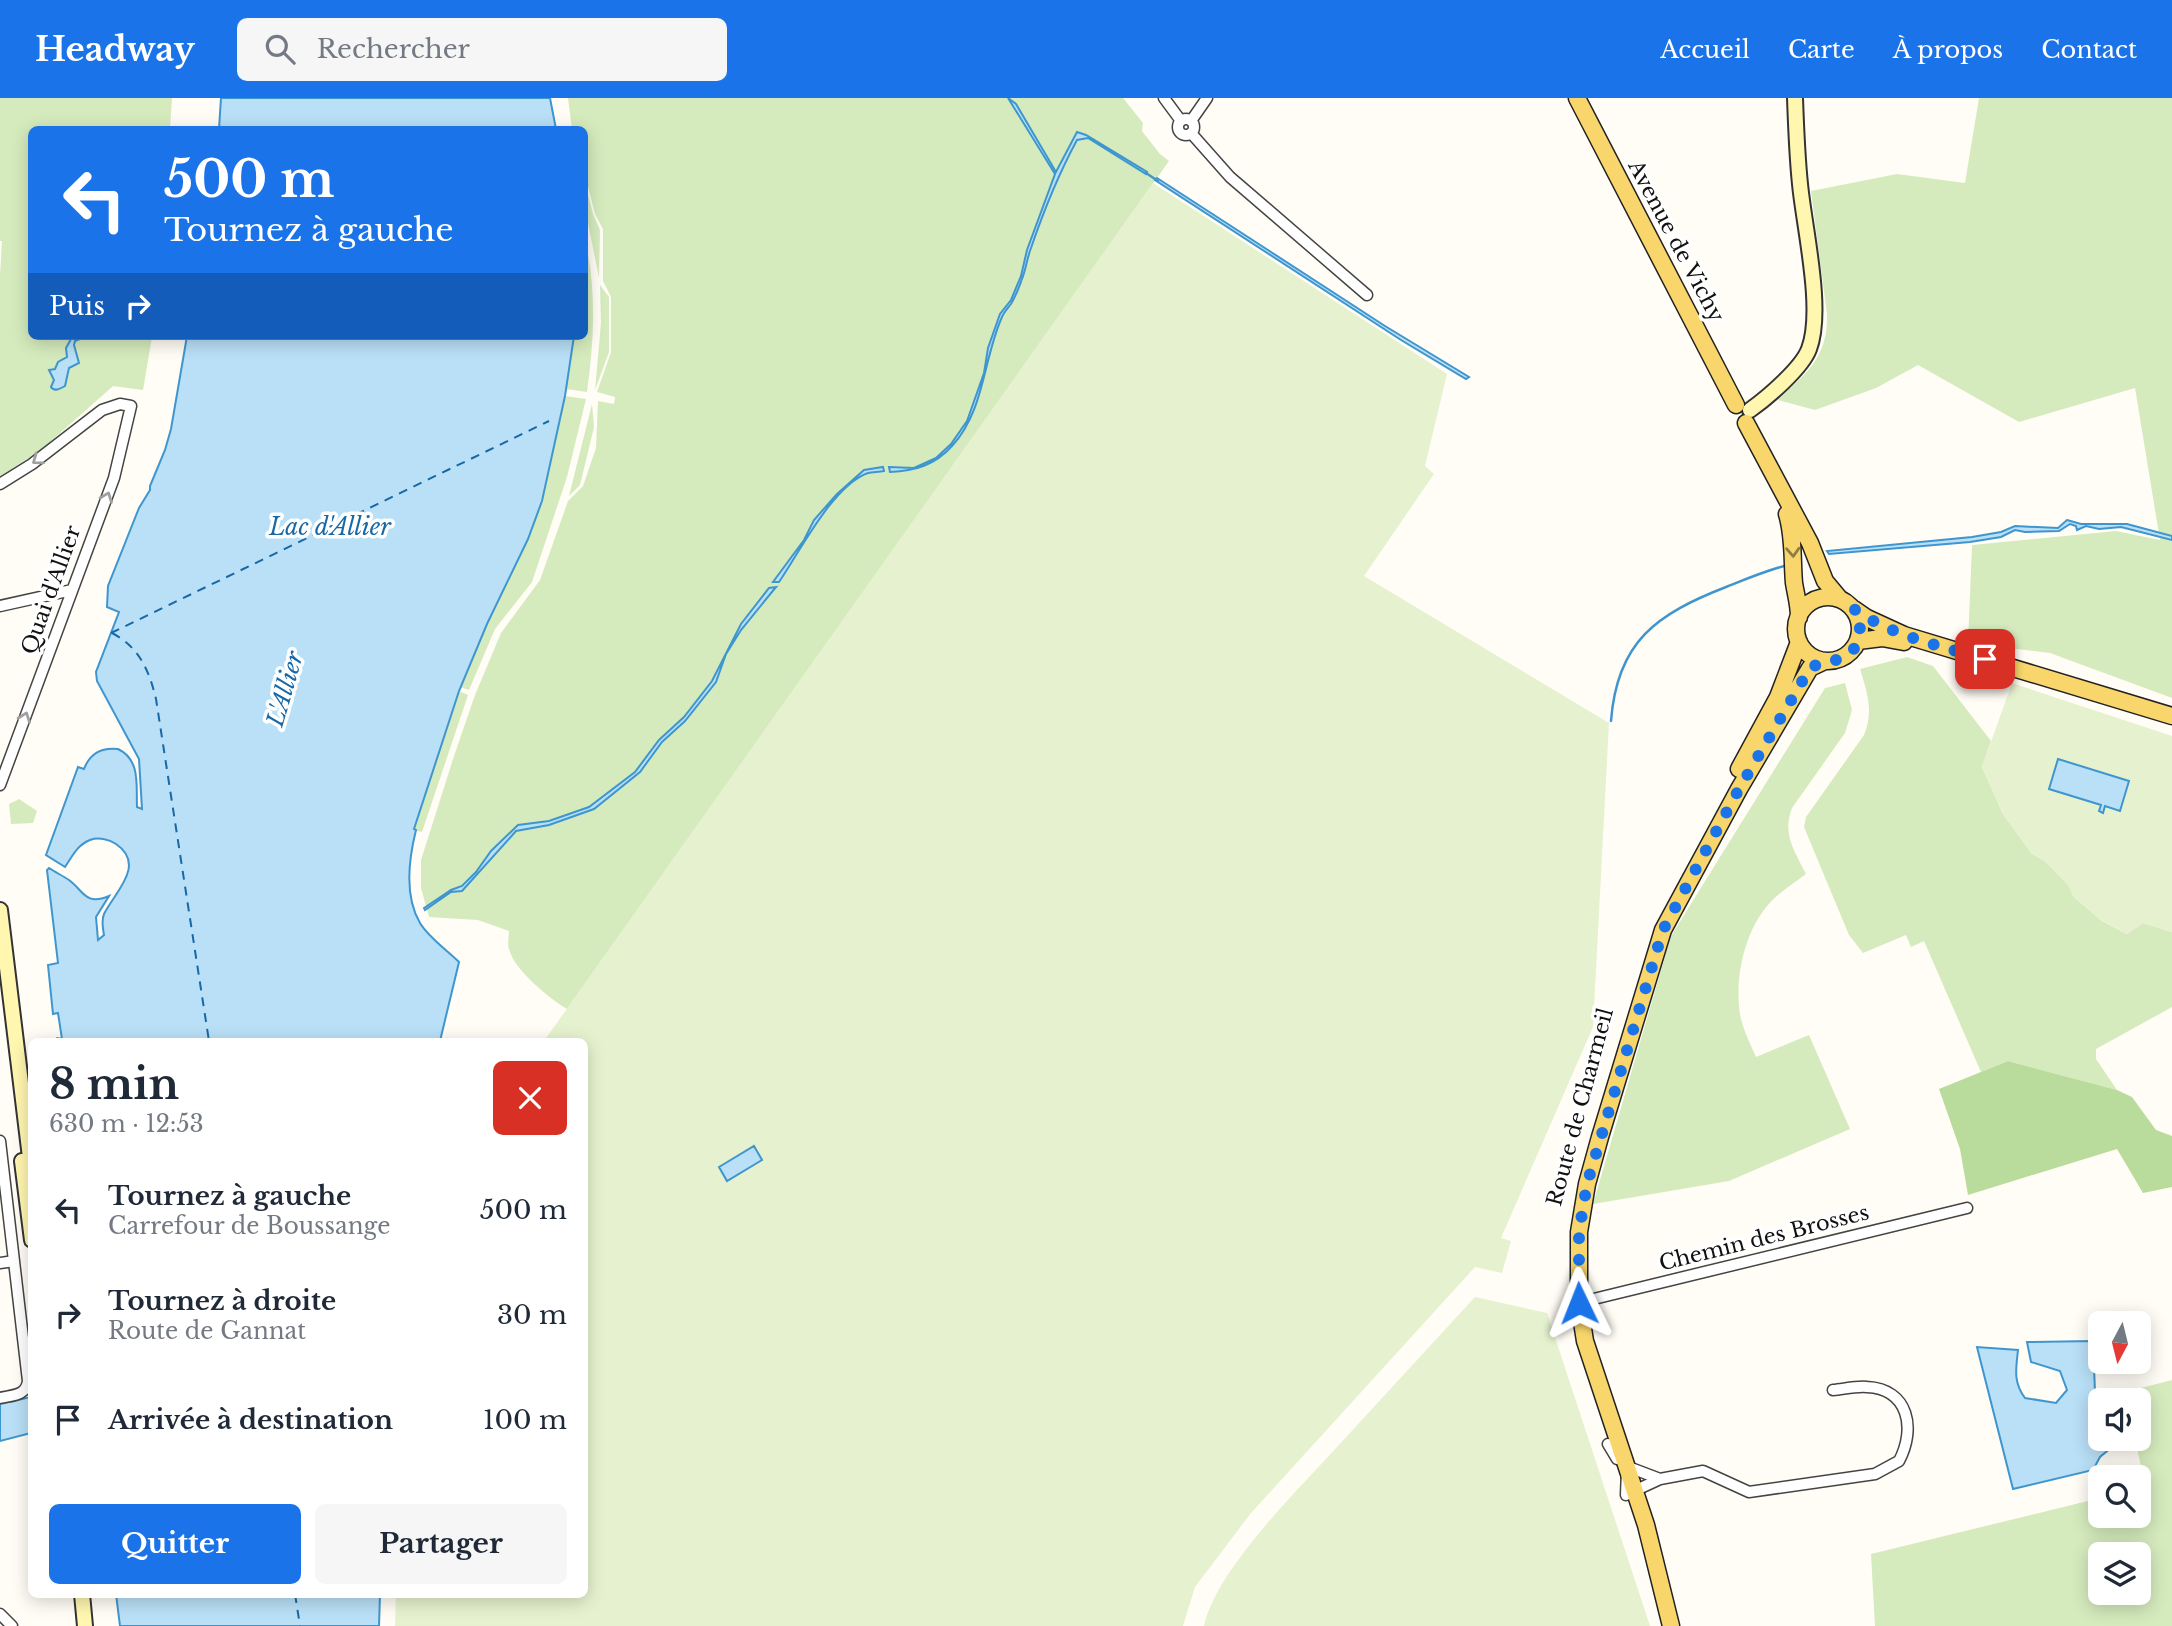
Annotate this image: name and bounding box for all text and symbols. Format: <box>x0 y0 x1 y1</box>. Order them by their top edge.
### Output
search box <box>237 18 727 81</box>
text: Headway <box>35 29 195 70</box>
icon: search <box>261 30 299 68</box>
text: Rechercher <box>317 33 470 65</box>
text: Accueil <box>1660 35 1750 64</box>
text: Carte <box>1788 35 1855 64</box>
text: À propos <box>1893 35 2003 64</box>
text: Contact <box>2041 35 2137 64</box>
text: 500 m <box>164 149 334 210</box>
icon: left <box>49 154 140 245</box>
street label: Avenue de Vichy <box>1622 155 1730 327</box>
text: Tournez à gauche <box>164 210 454 250</box>
icon: right <box>119 287 157 325</box>
text: Puis <box>49 290 105 322</box>
one-way arrow <box>32 452 45 464</box>
one-way arrow <box>98 491 112 503</box>
water label: Lac d'Allier <box>268 513 392 541</box>
street label: Quai d'Allier <box>16 522 86 658</box>
one-way arrow <box>1785 547 1800 558</box>
pin <box>1955 629 2015 689</box>
icon: arrive <box>1966 640 2004 678</box>
water label: L'Allier <box>261 647 309 731</box>
one-way arrow <box>17 711 31 723</box>
street label: Route de Charmeil <box>1541 1005 1619 1209</box>
text: 8 min <box>49 1058 179 1110</box>
button: close <box>493 1061 567 1135</box>
text: 630 m · 12:53 <box>49 1110 204 1138</box>
text: Tournez à gauche <box>108 1180 351 1212</box>
icon: left <box>49 1191 87 1229</box>
text: 500 m <box>480 1194 567 1226</box>
street label: Chemin des Brosses <box>1656 1199 1872 1277</box>
text: Carrefour de Boussange <box>108 1212 390 1240</box>
position arrow <box>1542 1266 1616 1340</box>
text: Tournez à droite <box>108 1285 336 1317</box>
icon: right <box>49 1296 87 1334</box>
text: 30 m <box>497 1299 567 1331</box>
north arrow <box>2088 1311 2151 1374</box>
map controls <box>2088 1311 2151 1605</box>
text: Route de Gannat <box>108 1317 306 1345</box>
button: sound <box>2088 1388 2151 1451</box>
icon: arrive <box>49 1401 87 1439</box>
text: Arrivée à destination <box>108 1404 393 1436</box>
text: 100 m <box>483 1404 567 1436</box>
button: search <box>2088 1465 2151 1528</box>
button: Quitter <box>49 1504 301 1584</box>
button: Partager <box>315 1504 567 1584</box>
button: layers <box>2088 1542 2151 1605</box>

